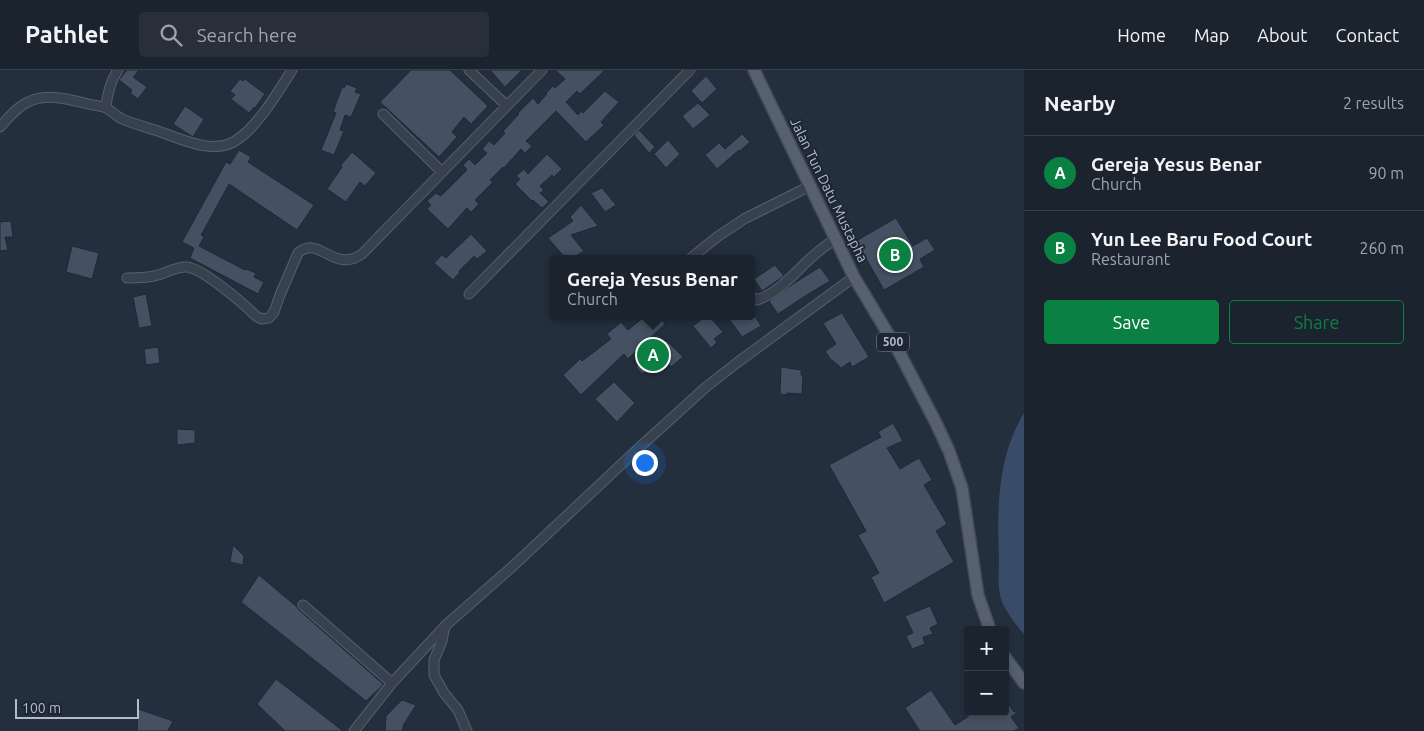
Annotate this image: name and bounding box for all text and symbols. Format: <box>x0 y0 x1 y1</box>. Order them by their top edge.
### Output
search box <box>139 12 489 57</box>
text: Pathlet <box>25 21 109 48</box>
icon: search <box>157 21 185 49</box>
text: Search here <box>197 24 297 46</box>
text: Home <box>1117 25 1166 45</box>
text: Map <box>1194 25 1229 45</box>
text: About <box>1257 25 1307 45</box>
text: Contact <box>1335 25 1399 45</box>
text: Nearby <box>1044 91 1115 115</box>
text: 2 results <box>1343 94 1404 112</box>
street label: Jalan Tun Datu Mustapha <box>787 115 871 265</box>
text: Gereja Yesus Benar <box>1091 153 1262 175</box>
text: A <box>1054 164 1066 182</box>
text: 90 m <box>1368 164 1404 182</box>
text: Church <box>1091 175 1142 193</box>
text: Yun Lee Baru Food Court <box>1091 228 1312 250</box>
pin: B <box>879 236 911 274</box>
text: B <box>1055 239 1065 257</box>
text: 260 m <box>1359 239 1404 257</box>
text: Restaurant <box>1091 250 1170 268</box>
popup <box>550 255 755 320</box>
text: Gereja Yesus Benar <box>567 268 738 290</box>
text: Church <box>567 290 618 308</box>
button: Save <box>1044 300 1219 344</box>
button: Share <box>1229 300 1404 344</box>
road number: 500 <box>877 332 909 352</box>
pin: A <box>637 336 669 374</box>
your location <box>632 450 658 476</box>
map controls <box>964 626 1009 716</box>
button: + <box>964 626 1009 671</box>
button: − <box>964 671 1009 716</box>
scale bar <box>15 696 139 719</box>
text: 100 m <box>22 700 61 716</box>

